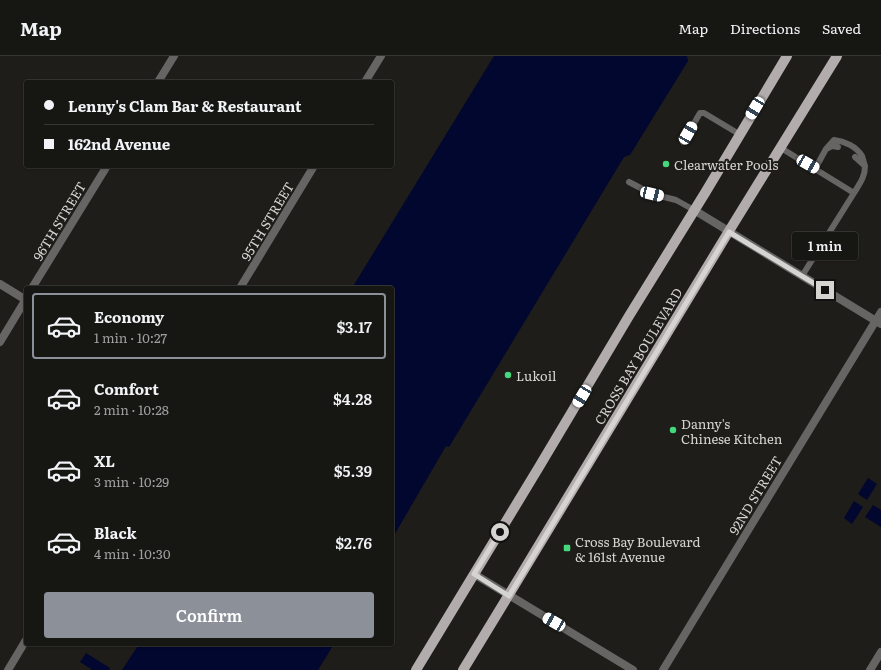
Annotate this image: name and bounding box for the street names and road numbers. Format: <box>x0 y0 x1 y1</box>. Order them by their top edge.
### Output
street label: 96TH STREET <box>28 178 90 264</box>
street label: 95TH STREET <box>236 178 298 264</box>
street label: CROSS BAY BOULEVARD <box>589 284 687 428</box>
street label: 92ND STREET <box>724 452 786 538</box>

